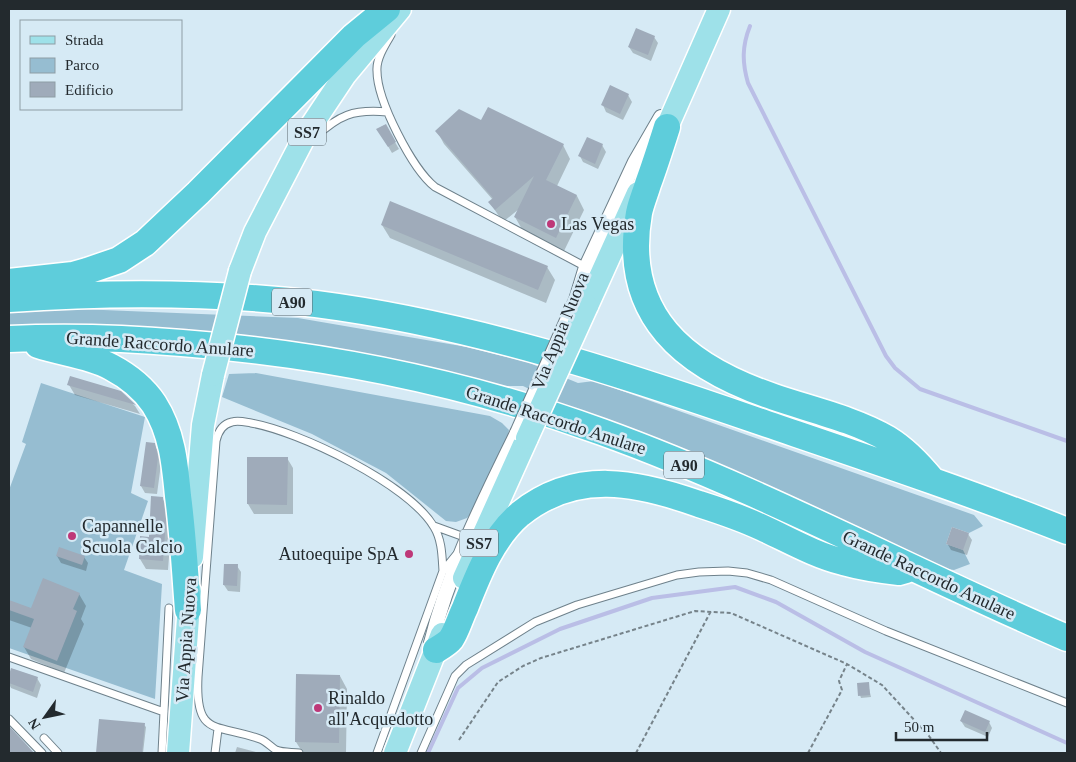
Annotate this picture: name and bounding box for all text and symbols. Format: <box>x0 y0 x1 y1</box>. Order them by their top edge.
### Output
legend <box>20 20 182 110</box>
text: Strada <box>65 32 104 48</box>
text: Parco <box>65 57 99 73</box>
text: Edificio <box>65 82 113 98</box>
road number: SS7 <box>288 118 326 146</box>
place label: Las Vegas <box>561 214 634 234</box>
marker: Las Vegas <box>545 218 557 230</box>
street label: Via Appia Nuova <box>527 269 593 393</box>
road number: A90 <box>272 288 312 316</box>
street label: Grande Raccordo Anulare <box>66 327 254 361</box>
street label: Grande Raccordo Anulare <box>464 381 648 459</box>
road number: A90 <box>664 452 704 478</box>
place label: Capannelle Scuola Calcio <box>82 516 182 557</box>
street label: Grande Raccordo Anulare <box>840 526 1018 624</box>
marker: Capannelle Scuola Calcio <box>66 530 78 542</box>
road number: SS7 <box>460 530 498 556</box>
place label: Autoequipe SpA <box>279 544 399 564</box>
marker: Autoequipe SpA <box>403 548 415 560</box>
street label: Via Appia Nuova <box>172 577 200 703</box>
place label: Rinaldo all'Acquedotto <box>328 688 433 729</box>
north arrow <box>20 692 70 742</box>
marker: Rinaldo all'Acquedotto <box>312 702 324 714</box>
scale bar <box>896 710 987 742</box>
text: N <box>25 715 44 732</box>
text: 50 m <box>904 719 935 735</box>

